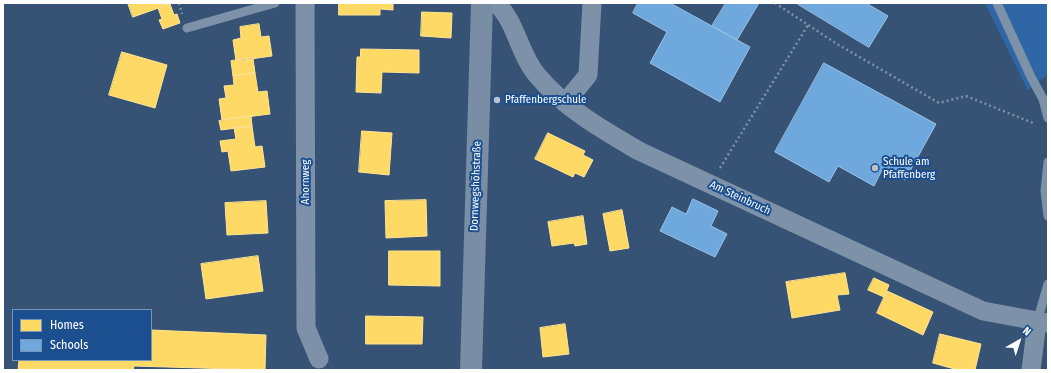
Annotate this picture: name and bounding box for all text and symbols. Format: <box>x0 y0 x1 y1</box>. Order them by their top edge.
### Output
place label: Pfaffenbergschule <box>505 93 586 107</box>
marker: Pfaffenbergschule <box>492 95 502 105</box>
street label: Dornwegshöhstraße <box>468 141 484 231</box>
place label: Schule am Pfaffenberg <box>883 155 935 181</box>
street label: Ahornweg <box>299 160 313 204</box>
marker: Schule am Pfaffenberg <box>870 163 880 173</box>
street label: Am Steinbruch <box>707 178 773 218</box>
legend <box>12 309 152 361</box>
text: Homes <box>50 318 84 332</box>
north arrow <box>999 321 1039 361</box>
text: N <box>1020 324 1034 338</box>
text: Schools <box>50 338 88 352</box>

